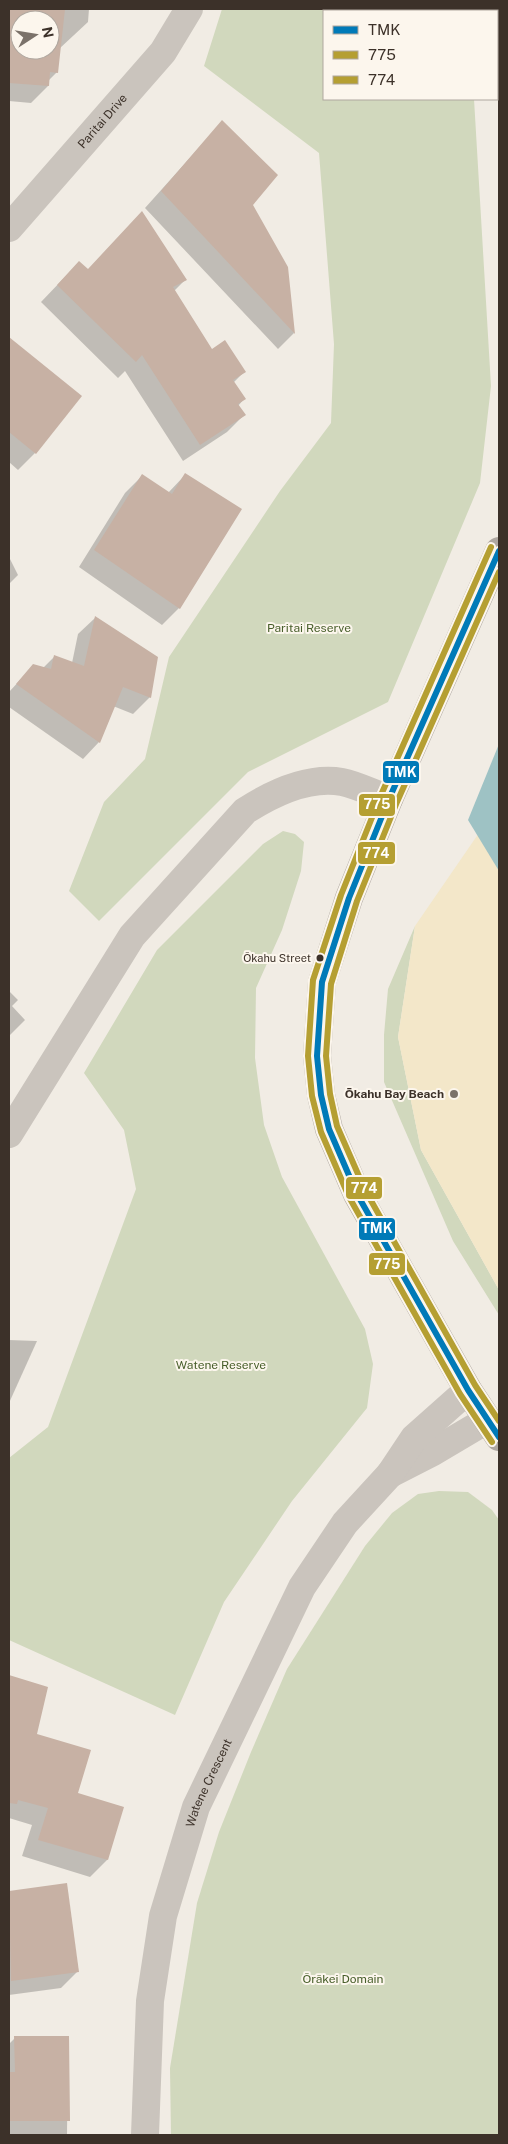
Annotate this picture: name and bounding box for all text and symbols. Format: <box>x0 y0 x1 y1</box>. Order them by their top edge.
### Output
north arrow <box>10 10 60 60</box>
legend <box>323 10 498 100</box>
text: TMK <box>368 21 400 38</box>
text: N <box>39 25 57 39</box>
text: 775 <box>368 46 396 63</box>
text: 774 <box>368 71 395 88</box>
street label: Paritai Drive <box>75 91 130 151</box>
park label: Paritai Reserve <box>267 621 351 635</box>
line badge: TMK <box>382 760 420 784</box>
text: TMK <box>385 764 417 780</box>
line badge: 775 <box>358 793 396 817</box>
text: 775 <box>363 796 391 812</box>
line badge: 774 <box>357 841 396 865</box>
text: 774 <box>363 845 389 861</box>
place label: Ōkahu Street <box>243 952 311 964</box>
marker: Ōkahu Street <box>315 953 325 963</box>
place label: Ōkahu Bay Beach <box>345 1087 444 1101</box>
marker: Ōkahu Bay Beach <box>448 1088 460 1100</box>
line badge: 774 <box>345 1176 383 1200</box>
text: 774 <box>351 1180 377 1196</box>
line badge: TMK <box>358 1217 396 1241</box>
text: TMK <box>361 1220 393 1236</box>
line badge: 775 <box>368 1252 406 1276</box>
text: 775 <box>373 1256 401 1272</box>
park label: Watene Reserve <box>176 1358 266 1372</box>
street label: Watene Crescent <box>183 1736 235 1829</box>
park label: Ōrākei Domain <box>302 1972 384 1986</box>

